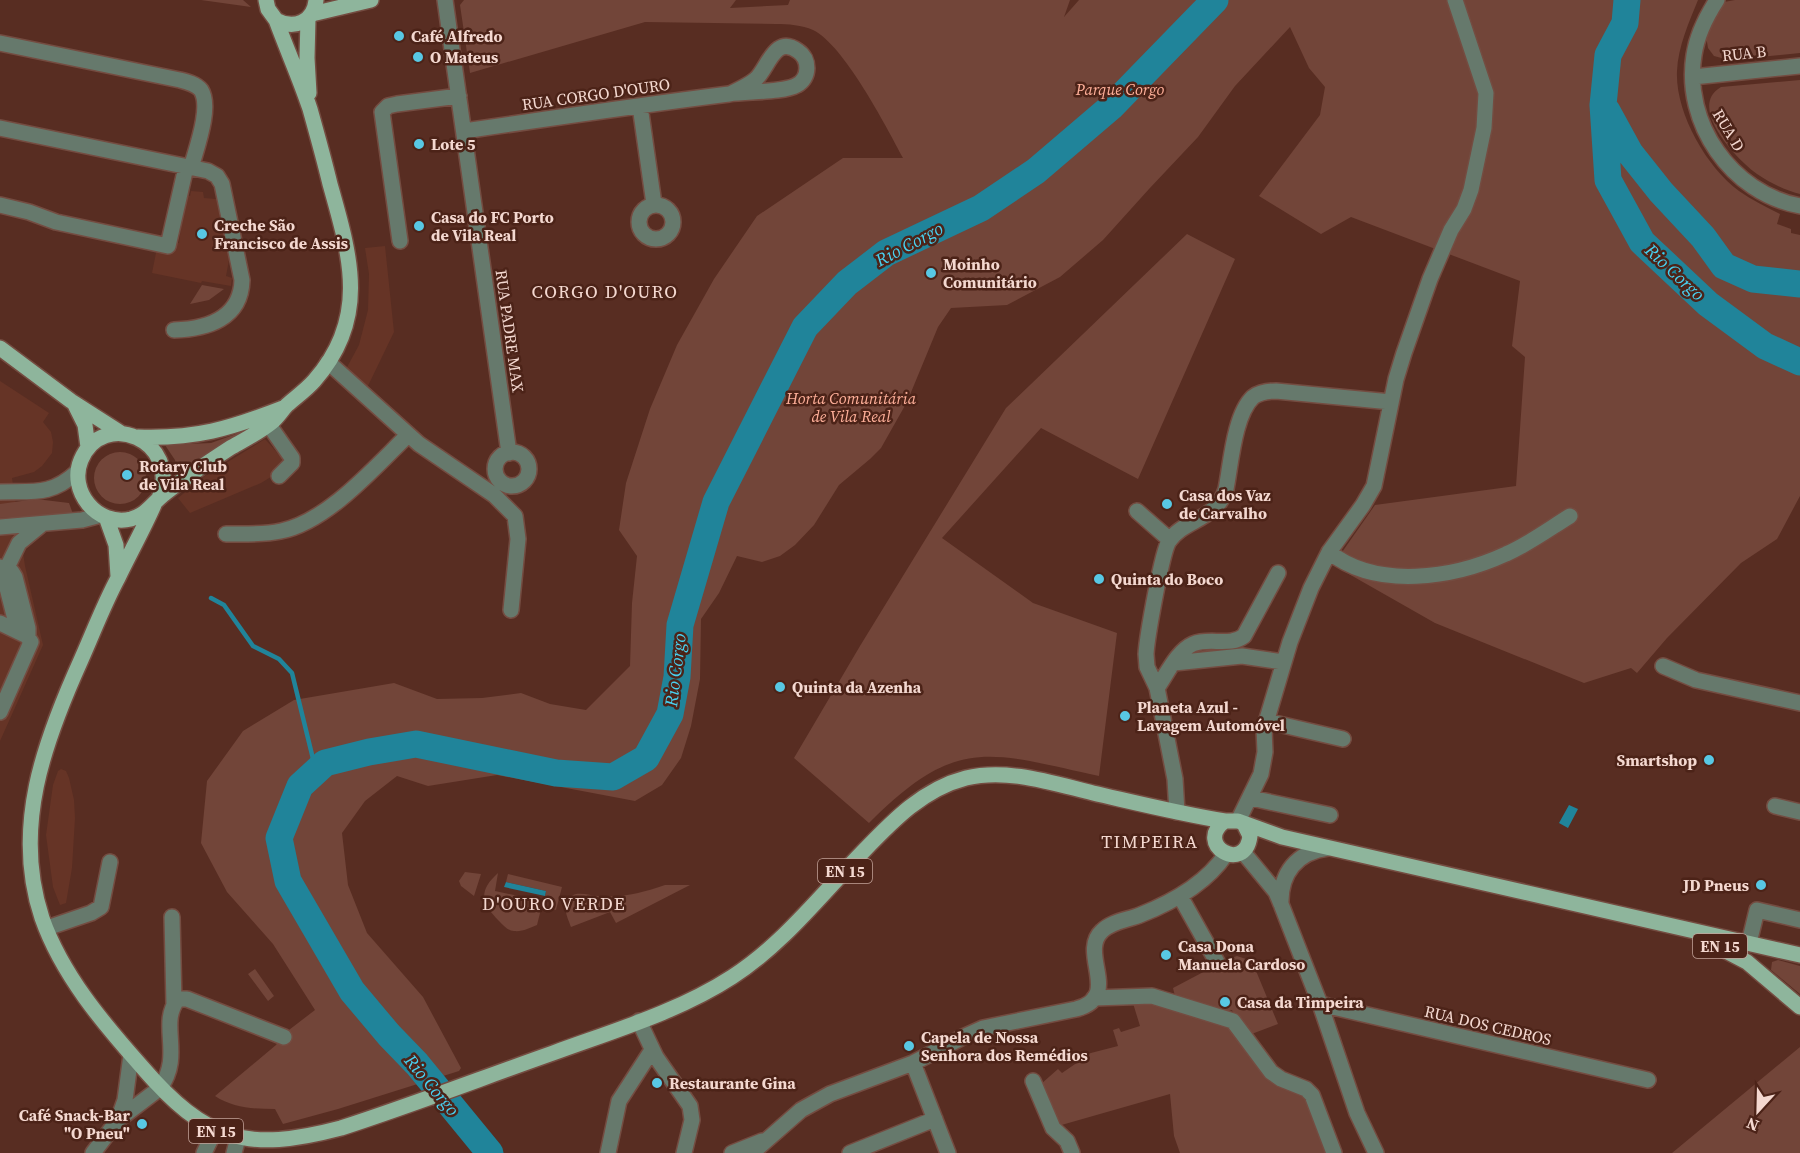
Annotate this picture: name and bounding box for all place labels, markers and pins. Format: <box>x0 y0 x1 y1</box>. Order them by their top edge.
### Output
place label: Café Alfredo <box>411 25 503 47</box>
marker: Café Alfredo <box>392 29 406 43</box>
place label: O Mateus <box>430 46 498 68</box>
marker: O Mateus <box>411 50 425 64</box>
place label: Lote 5 <box>431 133 476 155</box>
marker: Lote 5 <box>412 137 426 151</box>
place label: Casa do FC Porto de Vila Real <box>431 206 554 246</box>
place label: Creche São Francisco de Assis <box>214 214 348 254</box>
marker: Casa do FC Porto de Vila Real <box>412 219 426 233</box>
marker: Creche São Francisco de Assis <box>195 227 209 241</box>
place label: Moinho Comunitário <box>943 253 1037 293</box>
marker: Moinho Comunitário <box>924 266 938 280</box>
place label: Rotary Club de Vila Real <box>139 455 227 495</box>
marker: Rotary Club de Vila Real <box>120 468 134 482</box>
place label: Casa dos Vaz de Carvalho <box>1179 484 1271 524</box>
marker: Casa dos Vaz de Carvalho <box>1160 497 1174 511</box>
place label: Quinta do Boco <box>1111 568 1223 590</box>
marker: Quinta do Boco <box>1092 572 1106 586</box>
place label: Quinta da Azenha <box>792 676 922 698</box>
marker: Quinta da Azenha <box>773 680 787 694</box>
place label: Planeta Azul - Lavagem Automóvel <box>1137 696 1285 736</box>
marker: Planeta Azul - Lavagem Automóvel <box>1118 709 1132 723</box>
place label: Smartshop <box>1617 749 1697 771</box>
marker: Smartshop <box>1702 753 1716 767</box>
place label: JD Pneus <box>1682 874 1749 896</box>
marker: JD Pneus <box>1754 878 1768 892</box>
place label: Casa Dona Manuela Cardoso <box>1178 935 1305 975</box>
marker: Casa Dona Manuela Cardoso <box>1159 948 1173 962</box>
place label: Casa da Timpeira <box>1237 991 1364 1013</box>
marker: Casa da Timpeira <box>1218 995 1232 1009</box>
place label: Capela de Nossa Senhora dos Remédios <box>921 1026 1088 1066</box>
marker: Capela de Nossa Senhora dos Remédios <box>902 1039 916 1053</box>
place label: Restaurante Gina <box>669 1072 796 1094</box>
marker: Restaurante Gina <box>650 1076 664 1090</box>
place label: Café Snack-Bar "O Pneu" <box>19 1104 131 1144</box>
marker: Café Snack-Bar "O Pneu" <box>135 1117 149 1131</box>

